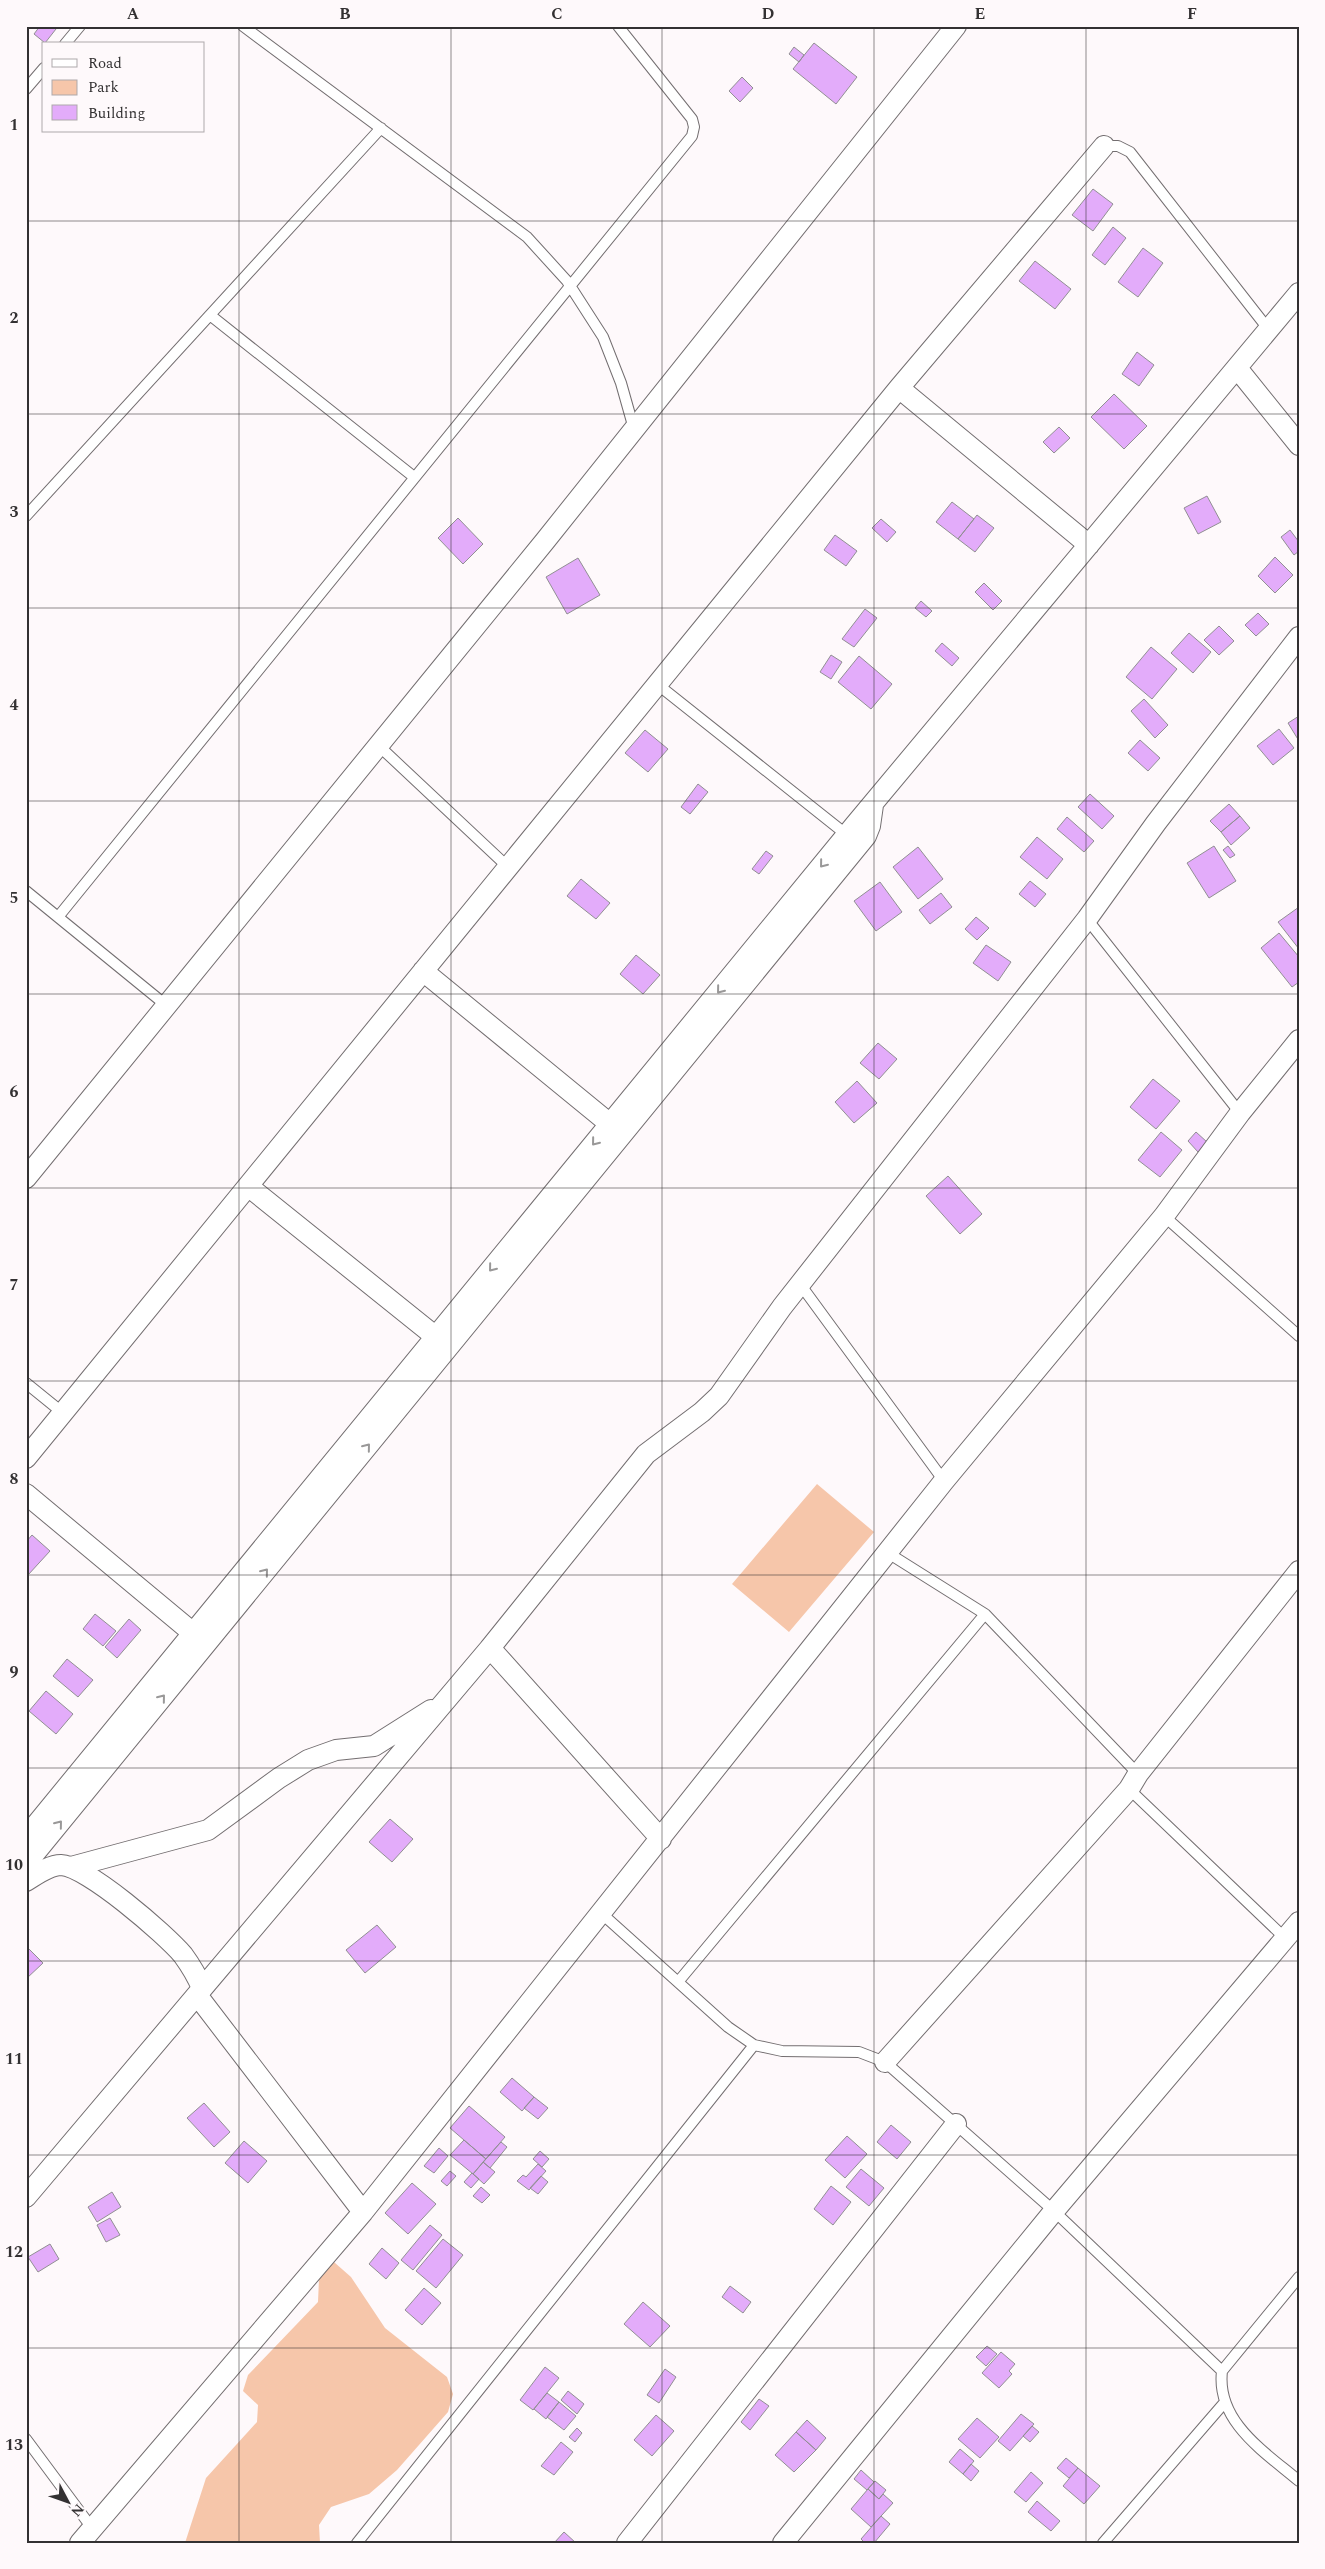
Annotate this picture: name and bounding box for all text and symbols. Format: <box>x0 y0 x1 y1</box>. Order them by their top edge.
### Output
text: A <box>127 2 140 26</box>
text: B <box>339 2 351 26</box>
text: C <box>551 2 563 26</box>
text: D <box>762 2 775 26</box>
text: E <box>975 2 985 26</box>
text: F <box>1187 2 1197 26</box>
legend <box>42 42 205 132</box>
text: Road <box>88 52 122 75</box>
text: Park <box>88 76 119 99</box>
text: Building <box>88 102 145 125</box>
text: 1 <box>10 113 18 137</box>
text: 2 <box>10 306 19 330</box>
text: 3 <box>10 500 19 524</box>
text: 4 <box>10 693 19 717</box>
one-way arrow <box>820 858 829 867</box>
text: 5 <box>10 886 18 910</box>
one-way arrow <box>717 984 726 993</box>
text: 6 <box>10 1080 19 1104</box>
one-way arrow <box>591 1137 600 1146</box>
one-way arrow <box>489 1262 497 1271</box>
text: 7 <box>10 1273 19 1297</box>
one-way arrow <box>362 1443 371 1452</box>
text: 8 <box>10 1467 19 1491</box>
one-way arrow <box>259 1569 268 1578</box>
text: 9 <box>10 1660 19 1684</box>
one-way arrow <box>156 1695 164 1704</box>
one-way arrow <box>54 1821 62 1830</box>
text: 10 <box>5 1853 23 1877</box>
text: 11 <box>5 2047 23 2071</box>
text: 12 <box>5 2240 23 2264</box>
text: 13 <box>5 2433 23 2457</box>
north arrow <box>42 2476 92 2526</box>
text: N <box>66 2499 89 2521</box>

